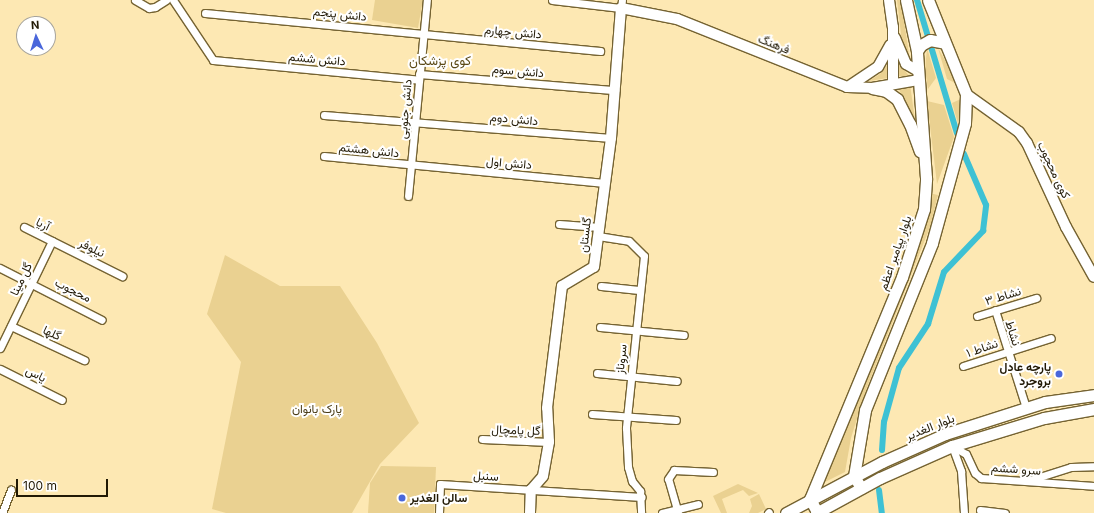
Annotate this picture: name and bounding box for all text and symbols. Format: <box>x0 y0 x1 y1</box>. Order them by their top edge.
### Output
street label: دانش پنجم <box>313 4 367 24</box>
north arrow <box>16 16 56 56</box>
text: N <box>31 18 40 32</box>
street label: دانش چهارم <box>484 22 542 42</box>
street label: فرهنگ <box>756 31 792 57</box>
street label: دانش ششم <box>288 49 346 69</box>
district label: کوی پزشکان <box>409 52 471 68</box>
street label: دانش سوم <box>491 62 545 80</box>
street label: دانش جنوبی <box>395 78 415 140</box>
street label: دانش دوم <box>489 110 539 128</box>
street label: کوی محجوب <box>1035 139 1073 201</box>
street label: دانش هشتم <box>338 140 400 160</box>
street label: دانش اول <box>485 154 533 172</box>
street label: بلوار پیامبر اعظم <box>876 214 914 292</box>
street label: آریا <box>34 215 52 233</box>
street label: گلستان <box>576 217 594 253</box>
street label: نیلوفر <box>77 236 107 260</box>
street label: گل مینا <box>7 260 35 298</box>
street label: محجوب <box>53 275 93 305</box>
street label: نشاط ۳ <box>983 284 1023 308</box>
street label: نشاط <box>1002 319 1024 347</box>
street label: گلها <box>41 323 63 343</box>
street label: نشاط ۱ <box>964 336 1000 360</box>
street label: سروناز <box>612 343 630 375</box>
place label: پارچه عادل بروجرد <box>999 360 1051 388</box>
street label: یاس <box>23 363 49 385</box>
marker: پارچه عادل بروجرد <box>1054 369 1064 379</box>
park label: پارک بانوان <box>292 402 342 416</box>
street label: بلوار الغدیر <box>904 411 956 443</box>
street label: گل پامچال <box>491 422 541 438</box>
street label: سرو ششم <box>991 460 1041 478</box>
street label: سنبل <box>473 468 499 484</box>
scale bar <box>18 471 110 497</box>
text: 100 m <box>23 478 57 493</box>
place label: سالن الغدیر <box>410 491 467 505</box>
marker: سالن الغدیر <box>397 493 407 503</box>

